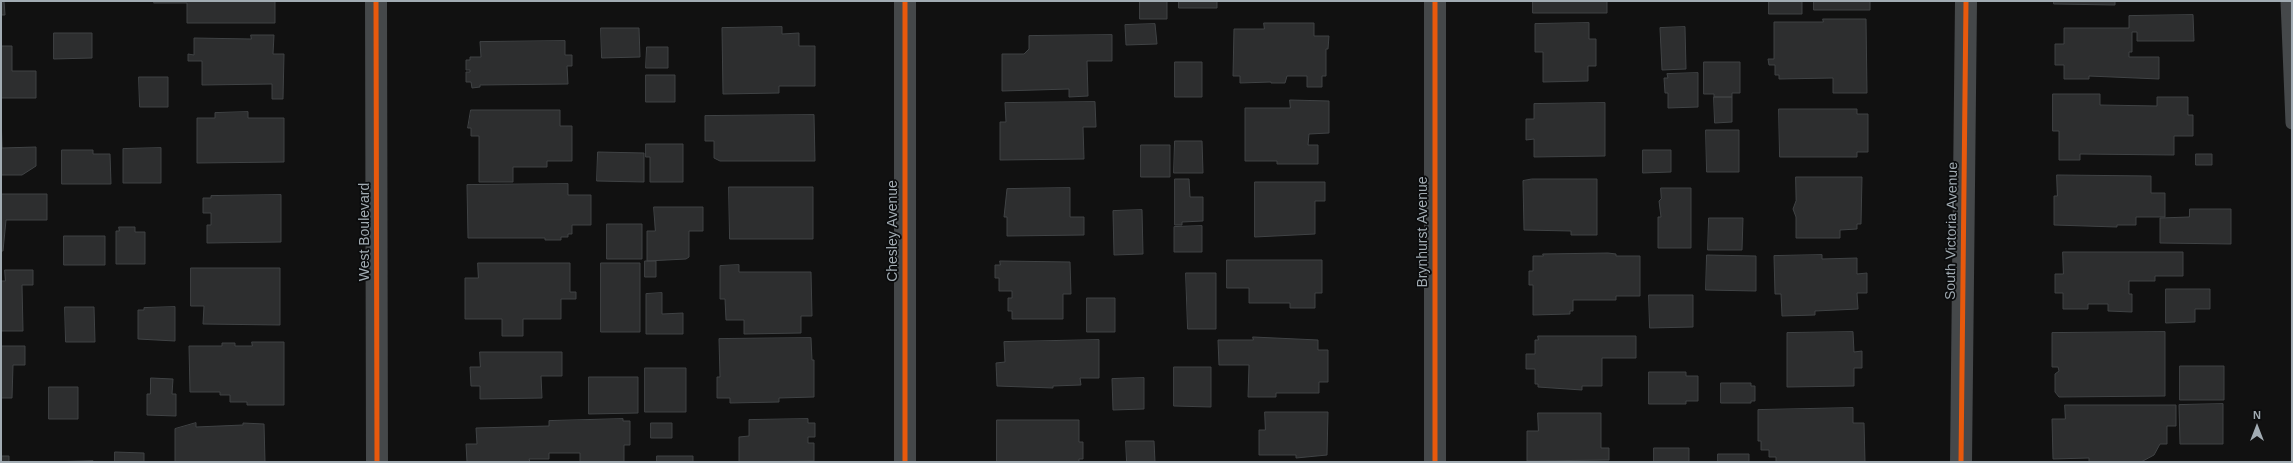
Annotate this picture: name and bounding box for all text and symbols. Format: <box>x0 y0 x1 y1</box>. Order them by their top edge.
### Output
street label: South Victoria Avenue <box>1942 162 1962 300</box>
street label: Brynhurst Avenue <box>1415 176 1431 288</box>
street label: Chesley Avenue <box>885 180 901 282</box>
street label: West Boulevard <box>357 183 373 281</box>
north arrow <box>2237 407 2277 447</box>
text: N <box>2253 409 2261 421</box>

